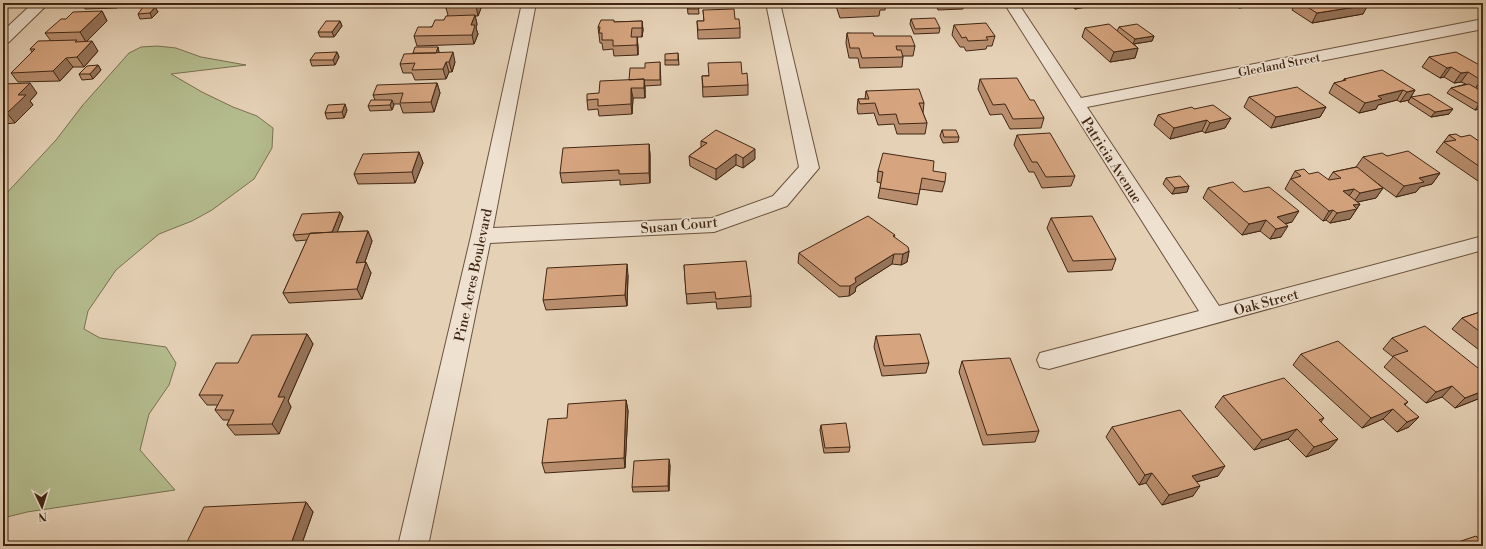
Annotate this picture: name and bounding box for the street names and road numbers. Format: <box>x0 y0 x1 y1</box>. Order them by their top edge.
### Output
street label: Gleeland Street <box>1237 50 1322 81</box>
street label: Patricia Avenue <box>1076 114 1146 207</box>
street label: Pine Acres Boulevard <box>451 207 497 343</box>
street label: Susan Court <box>640 214 718 238</box>
street label: Oak Street <box>1232 286 1301 320</box>

